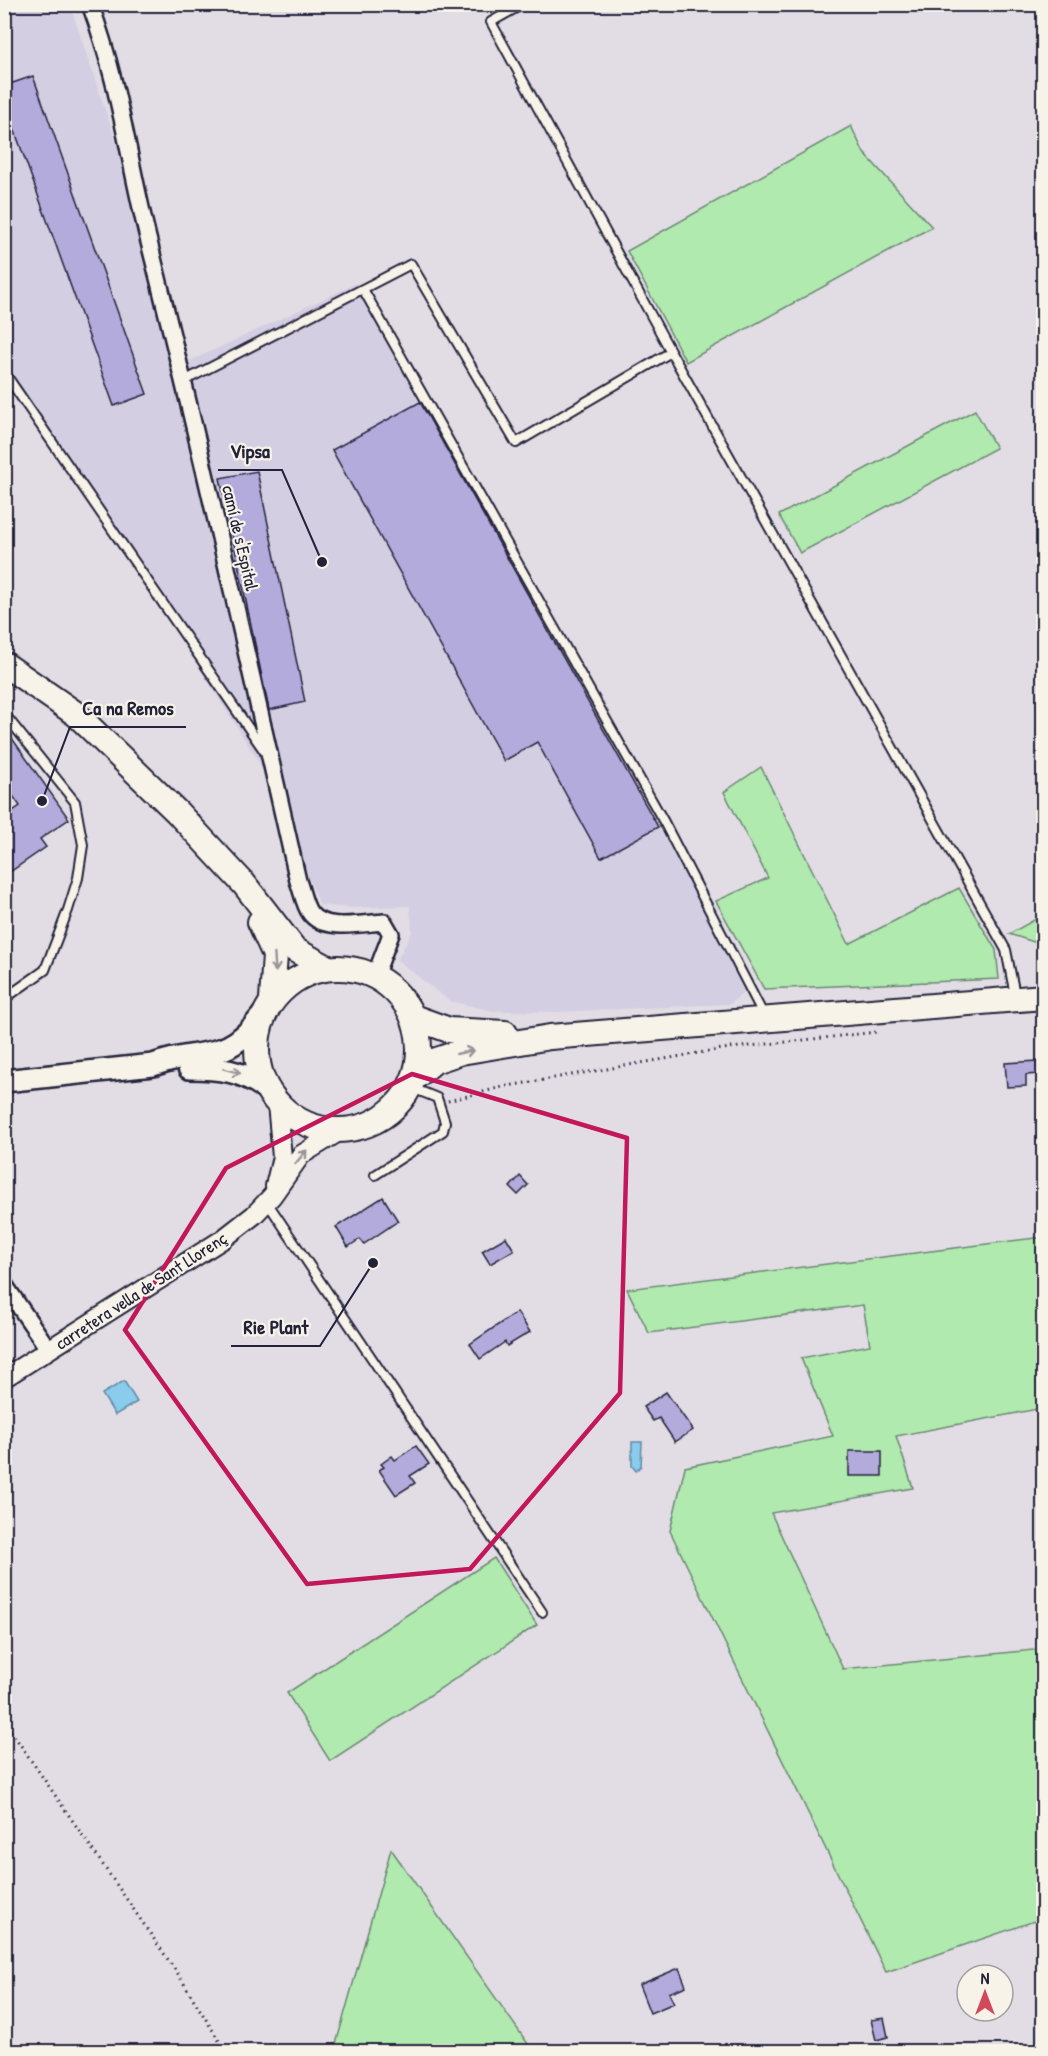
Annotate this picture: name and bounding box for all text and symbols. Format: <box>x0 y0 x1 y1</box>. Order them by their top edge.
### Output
callout: Vipsa <box>218 432 282 470</box>
text: Vipsa <box>230 437 270 465</box>
street label: camí de s'Espital <box>216 483 265 593</box>
callout: Ca na Remos <box>70 689 186 727</box>
text: Ca na Remos <box>82 694 174 721</box>
one-way arrow <box>269 952 280 972</box>
one-way arrow <box>455 1046 474 1057</box>
one-way arrow <box>222 1066 241 1077</box>
one-way arrow <box>294 1149 307 1165</box>
street label: carretera vella de Sant Llorenç <box>50 1226 231 1356</box>
callout: Rie Plant <box>231 1308 320 1346</box>
text: Rie Plant <box>244 1313 310 1340</box>
north arrow <box>955 1963 1015 2023</box>
text: N <box>981 1967 990 1989</box>

